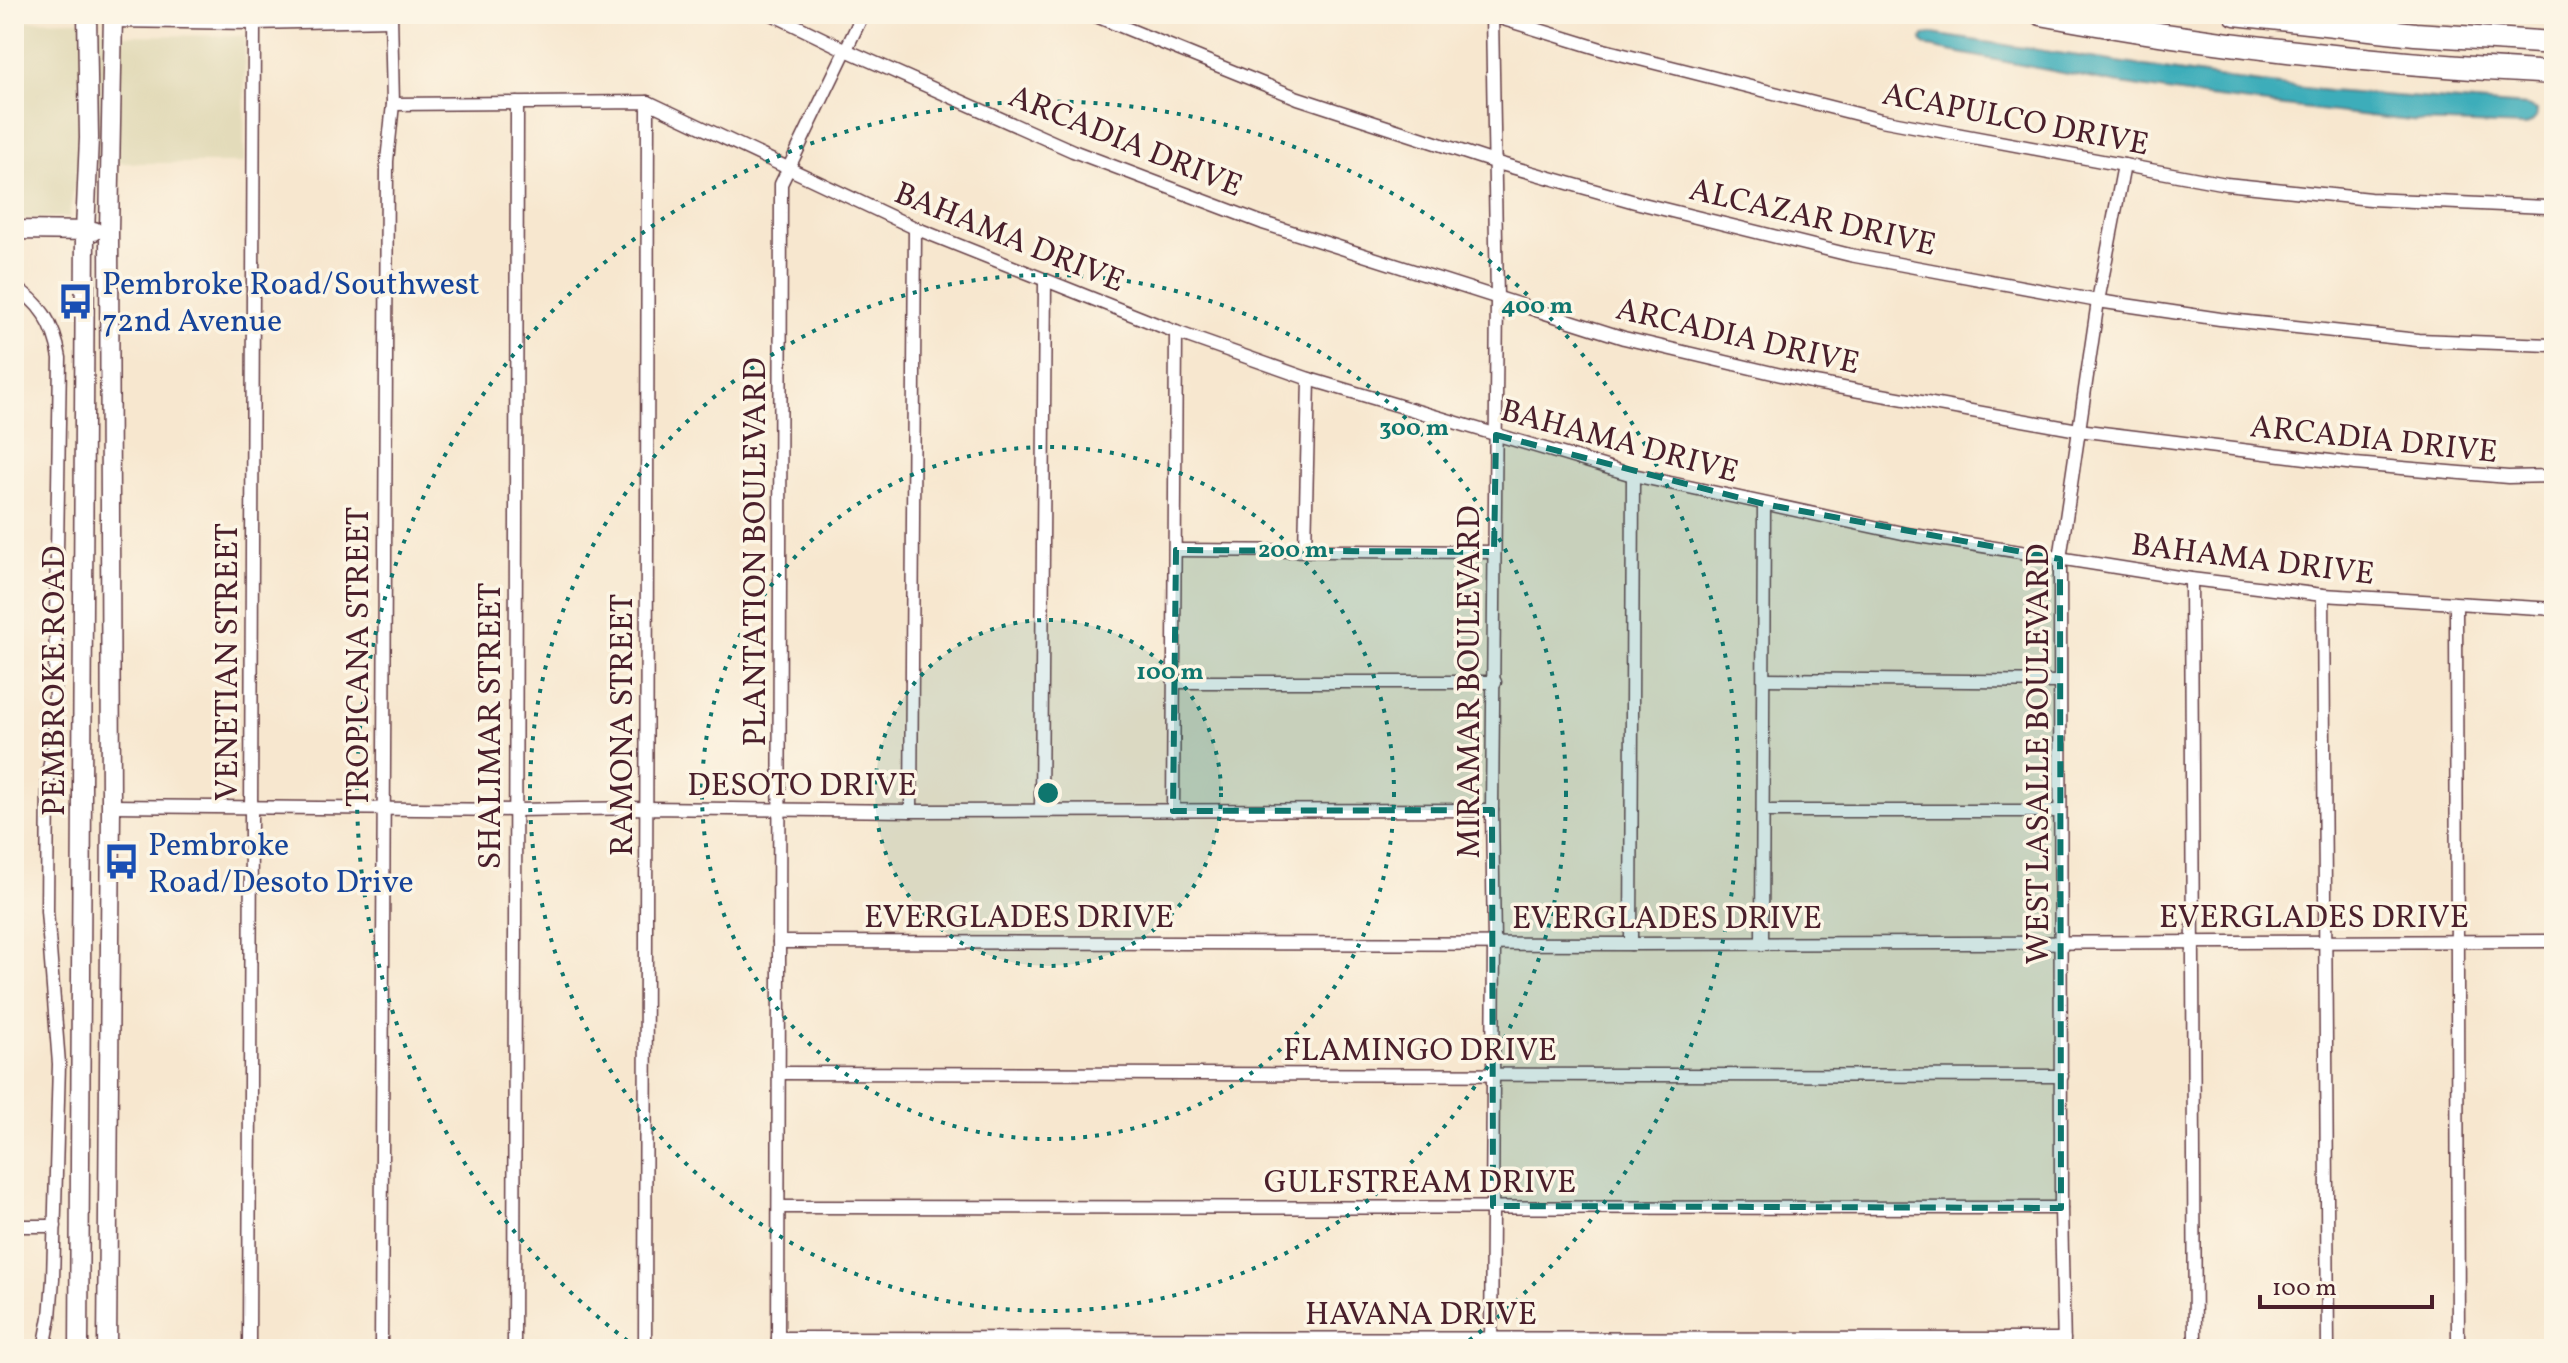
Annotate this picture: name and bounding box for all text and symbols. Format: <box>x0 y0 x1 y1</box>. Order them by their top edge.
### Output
street label: ACAPULCO DRIVE <box>1878 74 2152 168</box>
street label: ARCADIA DRIVE <box>1001 76 1248 210</box>
street label: ALCAZAR DRIVE <box>1685 169 1940 269</box>
street label: BAHAMA DRIVE <box>887 173 1131 305</box>
place label: Pembroke Road/Southwest 72nd Avenue <box>102 264 480 345</box>
bus stop icon: Pembroke Road/Southwest 72nd Avenue <box>57 282 95 320</box>
street label: ARCADIA DRIVE <box>1611 289 1863 387</box>
text: 400 m <box>1501 290 1573 324</box>
street label: PLANTATION BOULEVARD <box>735 357 779 747</box>
street label: BAHAMA DRIVE <box>1495 390 1743 496</box>
street label: ARCADIA DRIVE <box>2248 406 2500 476</box>
text: 300 m <box>1379 412 1449 446</box>
street label: MIRAMAR BOULEVARD <box>1449 506 1493 859</box>
street label: TROPICANA STREET <box>338 507 382 807</box>
street label: VENETIAN STREET <box>207 523 251 801</box>
street label: BAHAMA DRIVE <box>2129 524 2377 598</box>
text: 200 m <box>1258 534 1328 568</box>
street label: WEST LASALLE BOULEVARD <box>2018 544 2062 964</box>
street label: PEMBROKE ROAD <box>34 546 78 816</box>
street label: SHALIMAR STREET <box>470 583 514 869</box>
street label: RAMONA STREET <box>602 594 646 856</box>
text: 100 m <box>1136 656 1204 690</box>
street label: DESOTO DRIVE <box>687 765 917 809</box>
centre of rings <box>1034 779 1062 807</box>
place label: Pembroke Road/Desoto Drive <box>148 825 414 906</box>
bus stop icon: Pembroke Road/Desoto Drive <box>103 843 141 881</box>
street label: EVERGLADES DRIVE <box>864 897 1174 941</box>
street label: EVERGLADES DRIVE <box>2159 897 2469 941</box>
street label: EVERGLADES DRIVE <box>1512 898 1822 942</box>
street label: FLAMINGO DRIVE <box>1283 1030 1557 1074</box>
street label: GULFSTREAM DRIVE <box>1264 1162 1576 1206</box>
scale bar <box>2260 1259 2432 1309</box>
text: 100 m <box>2272 1272 2337 1306</box>
street label: HAVANA DRIVE <box>1305 1294 1537 1338</box>

